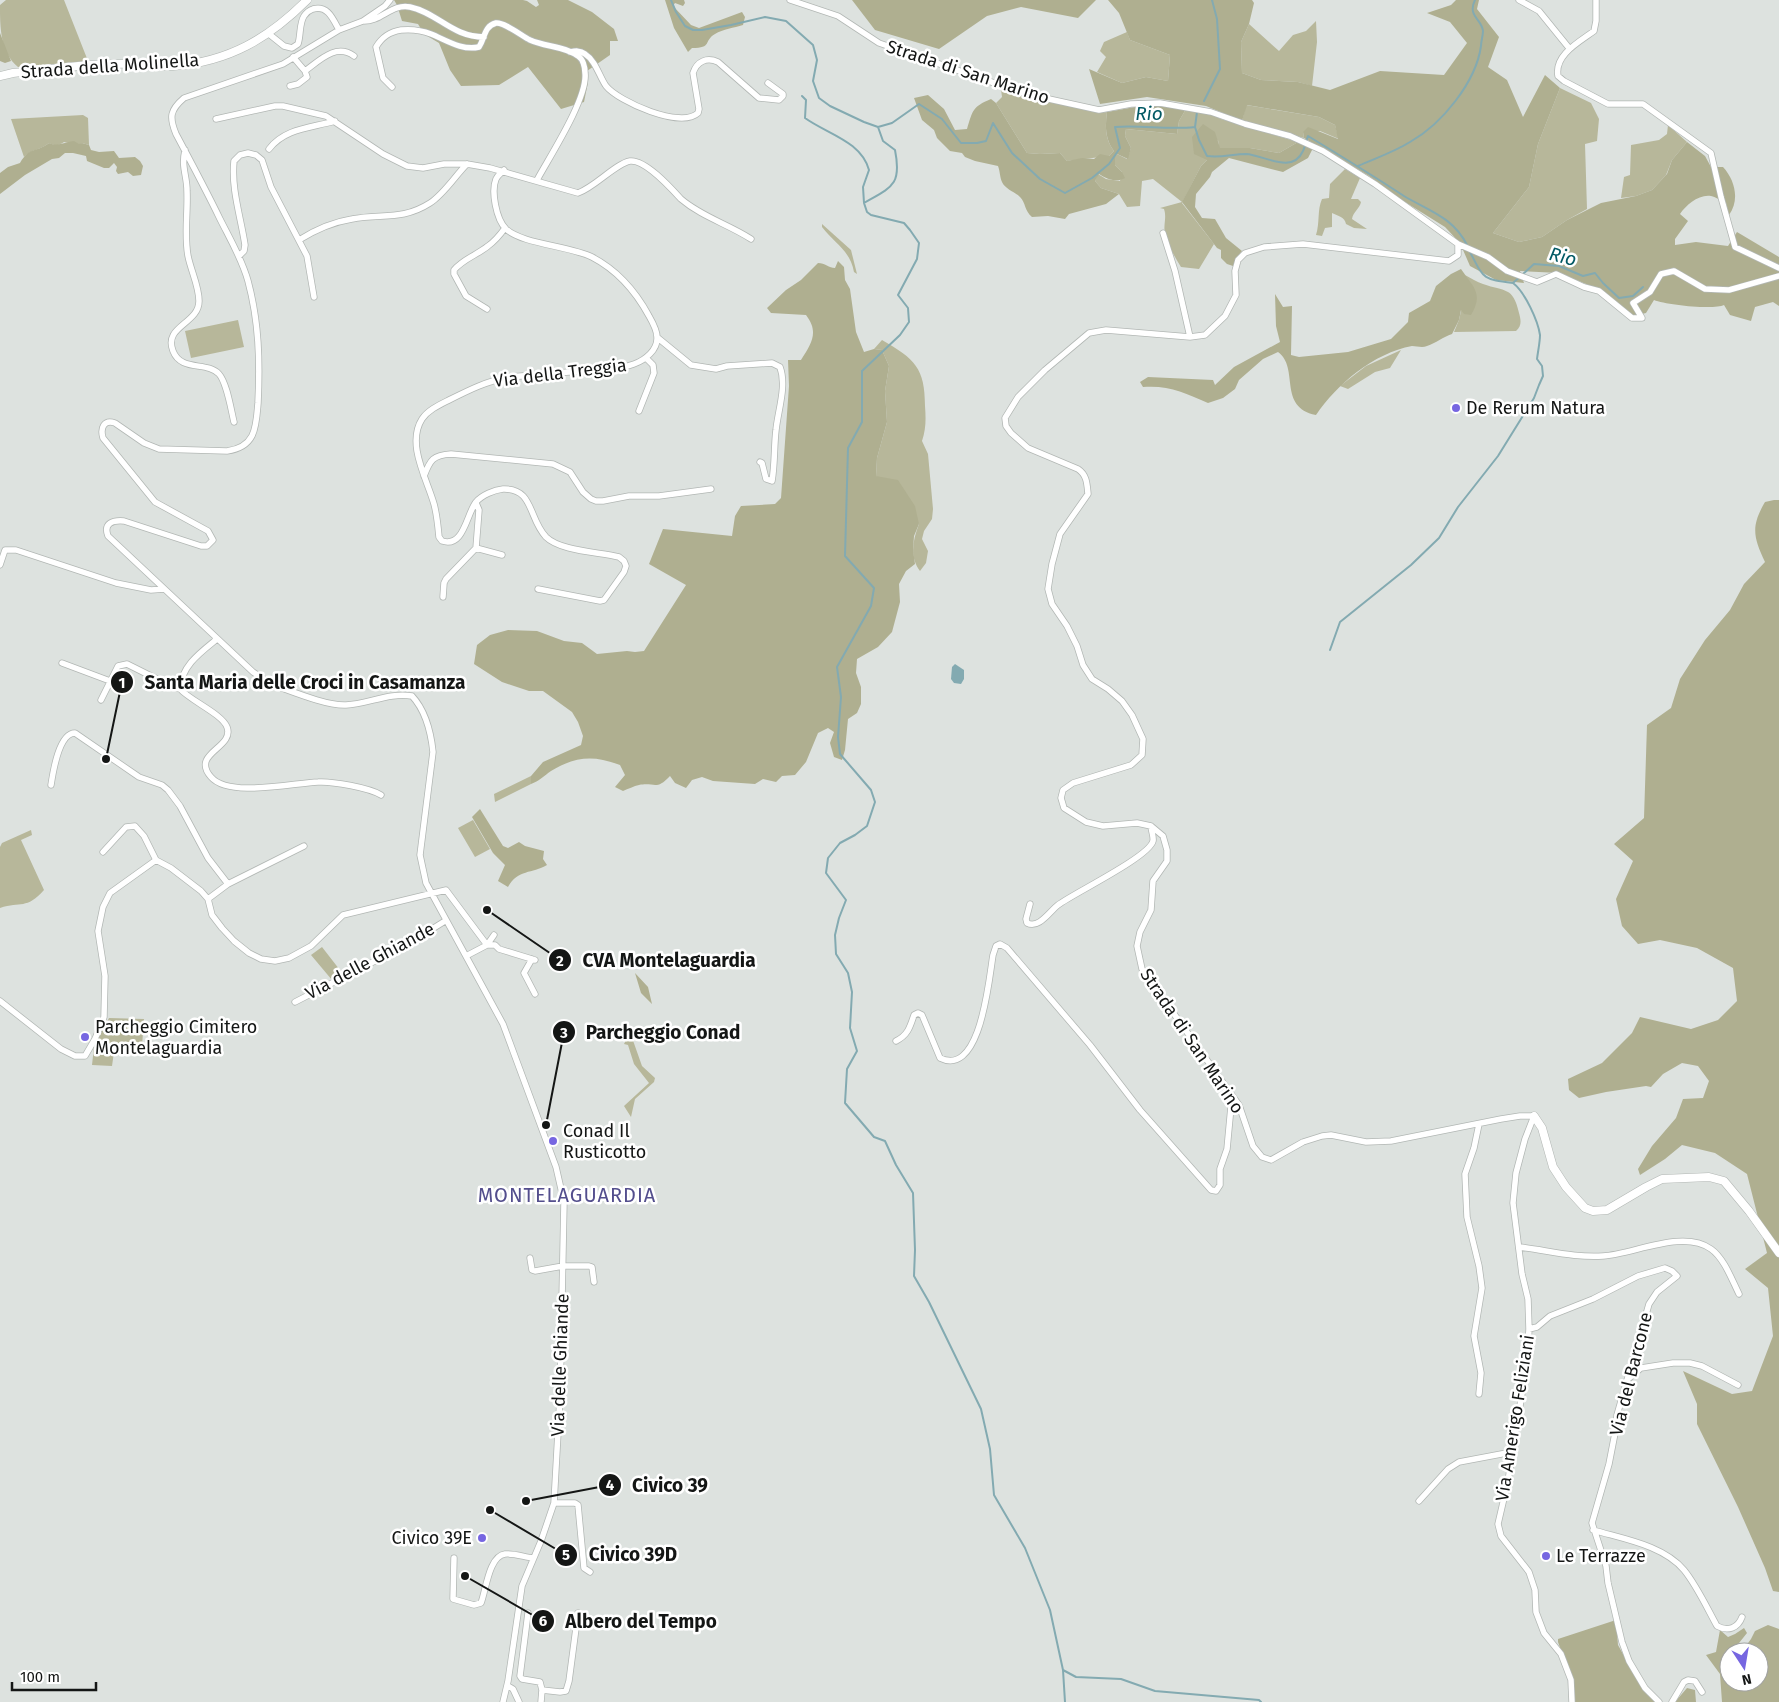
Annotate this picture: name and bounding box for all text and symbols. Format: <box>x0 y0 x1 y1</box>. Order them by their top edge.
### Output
street label: Strada di San Marino <box>884 35 1052 109</box>
street label: Strada della Molinella <box>20 49 200 83</box>
water label: Rio <box>1135 102 1163 125</box>
water label: Rio <box>1547 242 1579 271</box>
street label: Via della Treggia <box>492 354 628 392</box>
place label: De Rerum Natura <box>1466 397 1605 419</box>
marker: De Rerum Natura <box>1450 402 1462 414</box>
callout: Santa Maria delle Croci in Casamanza <box>110 665 475 699</box>
text: Santa Maria delle Croci in Casamanza <box>145 671 465 694</box>
text: 1 <box>119 674 125 692</box>
street label: Via delle Ghiande <box>302 918 438 1004</box>
callout: CVA Montelaguardia <box>547 943 766 977</box>
text: CVA Montelaguardia <box>582 949 756 972</box>
text: 2 <box>556 952 564 970</box>
street label: Strada di San Marino <box>1135 964 1249 1118</box>
callout: Parcheggio Conad <box>551 1015 751 1049</box>
place label: Parcheggio Cimitero Montelaguardia <box>95 1016 257 1059</box>
text: Parcheggio Conad <box>586 1021 740 1044</box>
text: 3 <box>559 1024 568 1042</box>
marker: Parcheggio Cimitero Montelaguardia <box>79 1031 91 1043</box>
place label: Conad Il Rusticotto <box>563 1120 646 1163</box>
marker: Conad Il Rusticotto <box>547 1135 559 1147</box>
district label: MONTELAGUARDIA <box>478 1183 656 1207</box>
street label: Via delle Ghiande <box>547 1293 573 1437</box>
street label: Via del Barcone <box>1605 1310 1657 1438</box>
street label: Via Amerigo Feliziani <box>1491 1333 1539 1503</box>
callout: Civico 39 <box>597 1468 718 1502</box>
text: Civico 39 <box>632 1474 708 1497</box>
text: 4 <box>606 1476 615 1494</box>
place label: Civico 39E <box>392 1527 472 1549</box>
marker: Civico 39E <box>476 1532 488 1544</box>
callout: Civico 39D <box>553 1538 687 1572</box>
text: Civico 39D <box>589 1543 677 1566</box>
place label: Le Terrazze <box>1556 1545 1646 1567</box>
text: 5 <box>562 1546 570 1564</box>
marker: Le Terrazze <box>1540 1550 1552 1562</box>
callout: Albero del Tempo <box>531 1604 727 1638</box>
text: Albero del Tempo <box>564 1610 717 1633</box>
text: 6 <box>539 1612 548 1630</box>
north arrow <box>1719 1642 1769 1692</box>
scale bar <box>12 1660 96 1692</box>
text: 100 m <box>20 1668 60 1686</box>
text: N <box>1740 1670 1753 1689</box>

